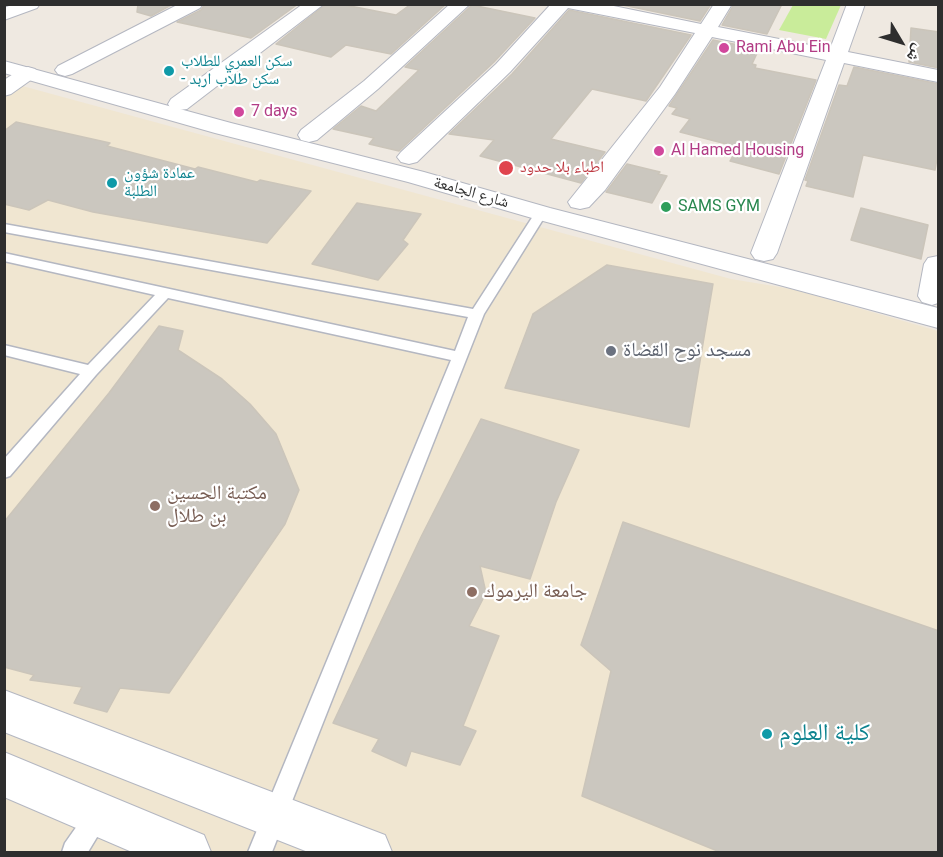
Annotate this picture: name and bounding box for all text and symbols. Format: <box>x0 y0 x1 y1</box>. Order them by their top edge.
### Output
north arrow <box>871 12 931 72</box>
place label: Rami Abu Ein <box>736 38 830 58</box>
marker: Rami Abu Ein <box>717 41 731 55</box>
text: ش <box>903 41 928 66</box>
place label: سكن العمري للطلاب - سكن طلاب اربد <box>181 52 292 90</box>
marker: سكن العمري للطلاب - سكن طلاب اربد <box>162 64 176 78</box>
place label: 7 days <box>251 102 297 122</box>
marker: 7 days <box>232 105 246 119</box>
place label: Al Hamed Housing <box>671 141 804 161</box>
marker: Al Hamed Housing <box>652 144 666 158</box>
place label: اطباء بلا حدود <box>520 158 604 178</box>
marker: اطباء بلا حدود <box>497 159 515 177</box>
place label: عمادة شؤون الطلبة <box>124 164 195 202</box>
street label: شارع الجامعة <box>431 173 511 213</box>
marker: عمادة شؤون الطلبة <box>105 176 119 190</box>
place label: SAMS GYM <box>678 197 760 217</box>
marker: SAMS GYM <box>659 200 673 214</box>
place label: مسجد نوح القضاة <box>623 339 751 363</box>
marker: مسجد نوح القضاة <box>604 344 618 358</box>
place label: مكتبة الحسين بن طلال <box>167 482 267 529</box>
marker: مكتبة الحسين بن طلال <box>148 499 162 513</box>
place label: جامعة اليرموك <box>484 580 587 604</box>
marker: جامعة اليرموك <box>465 585 479 599</box>
place label: كلية العلوم <box>779 720 870 748</box>
marker: كلية العلوم <box>760 727 774 741</box>

